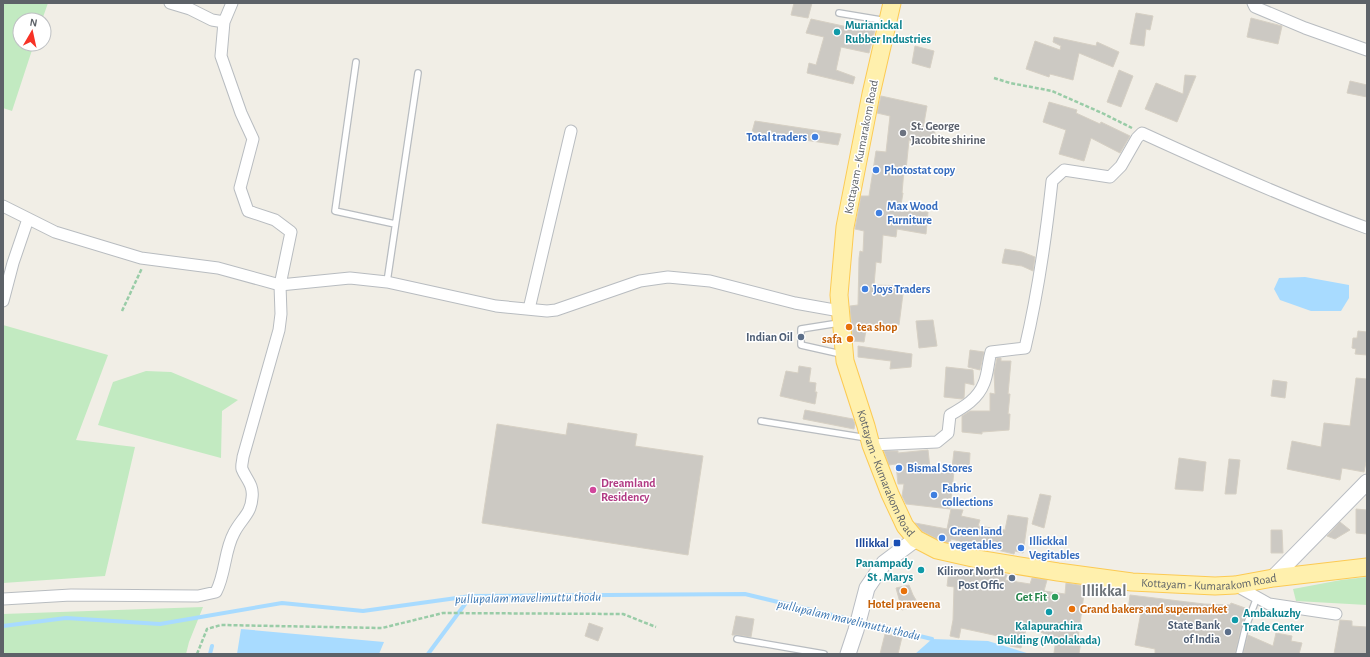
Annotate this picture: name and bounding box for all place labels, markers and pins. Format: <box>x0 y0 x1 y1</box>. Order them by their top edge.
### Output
place label: Murianickal Rubber Industries <box>845 19 931 45</box>
marker: Murianickal Rubber Industries <box>832 27 842 37</box>
place label: St. George Jacobite shirine <box>911 120 986 146</box>
marker: St. George Jacobite shirine <box>898 128 908 138</box>
place label: Total traders <box>746 131 807 143</box>
marker: Total traders <box>810 132 820 142</box>
place label: Photostat copy <box>884 164 956 177</box>
marker: Photostat copy <box>871 165 881 175</box>
place label: Max Wood Furniture <box>887 200 939 226</box>
marker: Max Wood Furniture <box>874 208 884 218</box>
place label: Joys Traders <box>873 283 931 296</box>
marker: Joys Traders <box>860 284 870 294</box>
place label: tea shop <box>857 321 897 333</box>
marker: tea shop <box>844 322 854 332</box>
place label: Indian Oil <box>746 331 793 343</box>
marker: Indian Oil <box>796 332 806 342</box>
place label: safa <box>822 333 842 345</box>
marker: safa <box>845 334 855 344</box>
place label: Bismal Stores <box>907 462 973 474</box>
marker: Bismal Stores <box>894 463 904 473</box>
place label: Dreamland Residency <box>601 477 656 504</box>
place label: Fabric collections <box>942 482 994 508</box>
marker: Dreamland Residency <box>588 485 598 495</box>
marker: Fabric collections <box>929 490 939 500</box>
place label: Green land vegetables <box>950 525 1003 551</box>
marker: Green land vegetables <box>937 533 947 543</box>
place label: Illickkal Vegitables <box>1029 535 1080 561</box>
place label: Illikkal <box>855 537 889 549</box>
marker: Illikkal <box>892 538 902 548</box>
marker: Illickkal Vegitables <box>1016 543 1026 553</box>
place label: Panampady St . Marys <box>856 557 914 584</box>
marker: Panampady St . Marys <box>916 565 926 575</box>
place label: Kiliroor North Post Offic <box>937 565 1004 591</box>
marker: Kiliroor North Post Offic <box>1007 573 1017 583</box>
marker: Hotel praveena <box>899 586 909 596</box>
place label: Get Fit <box>1016 591 1047 603</box>
marker: Get Fit <box>1050 592 1060 602</box>
place label: Hotel praveena <box>867 598 941 610</box>
place label: Grand bakers and supermarket <box>1080 603 1227 615</box>
marker: Grand bakers and supermarket <box>1067 604 1077 614</box>
marker: Kalapurachira Building (Moolakada) <box>1044 607 1054 617</box>
place label: Ambakuzhy Trade Center <box>1243 607 1305 633</box>
marker: Ambakuzhy Trade Center <box>1230 615 1240 625</box>
place label: State Bank of India <box>1168 619 1220 645</box>
place label: Kalapurachira Building (Moolakada) <box>997 620 1101 647</box>
marker: State Bank of India <box>1223 627 1233 637</box>

